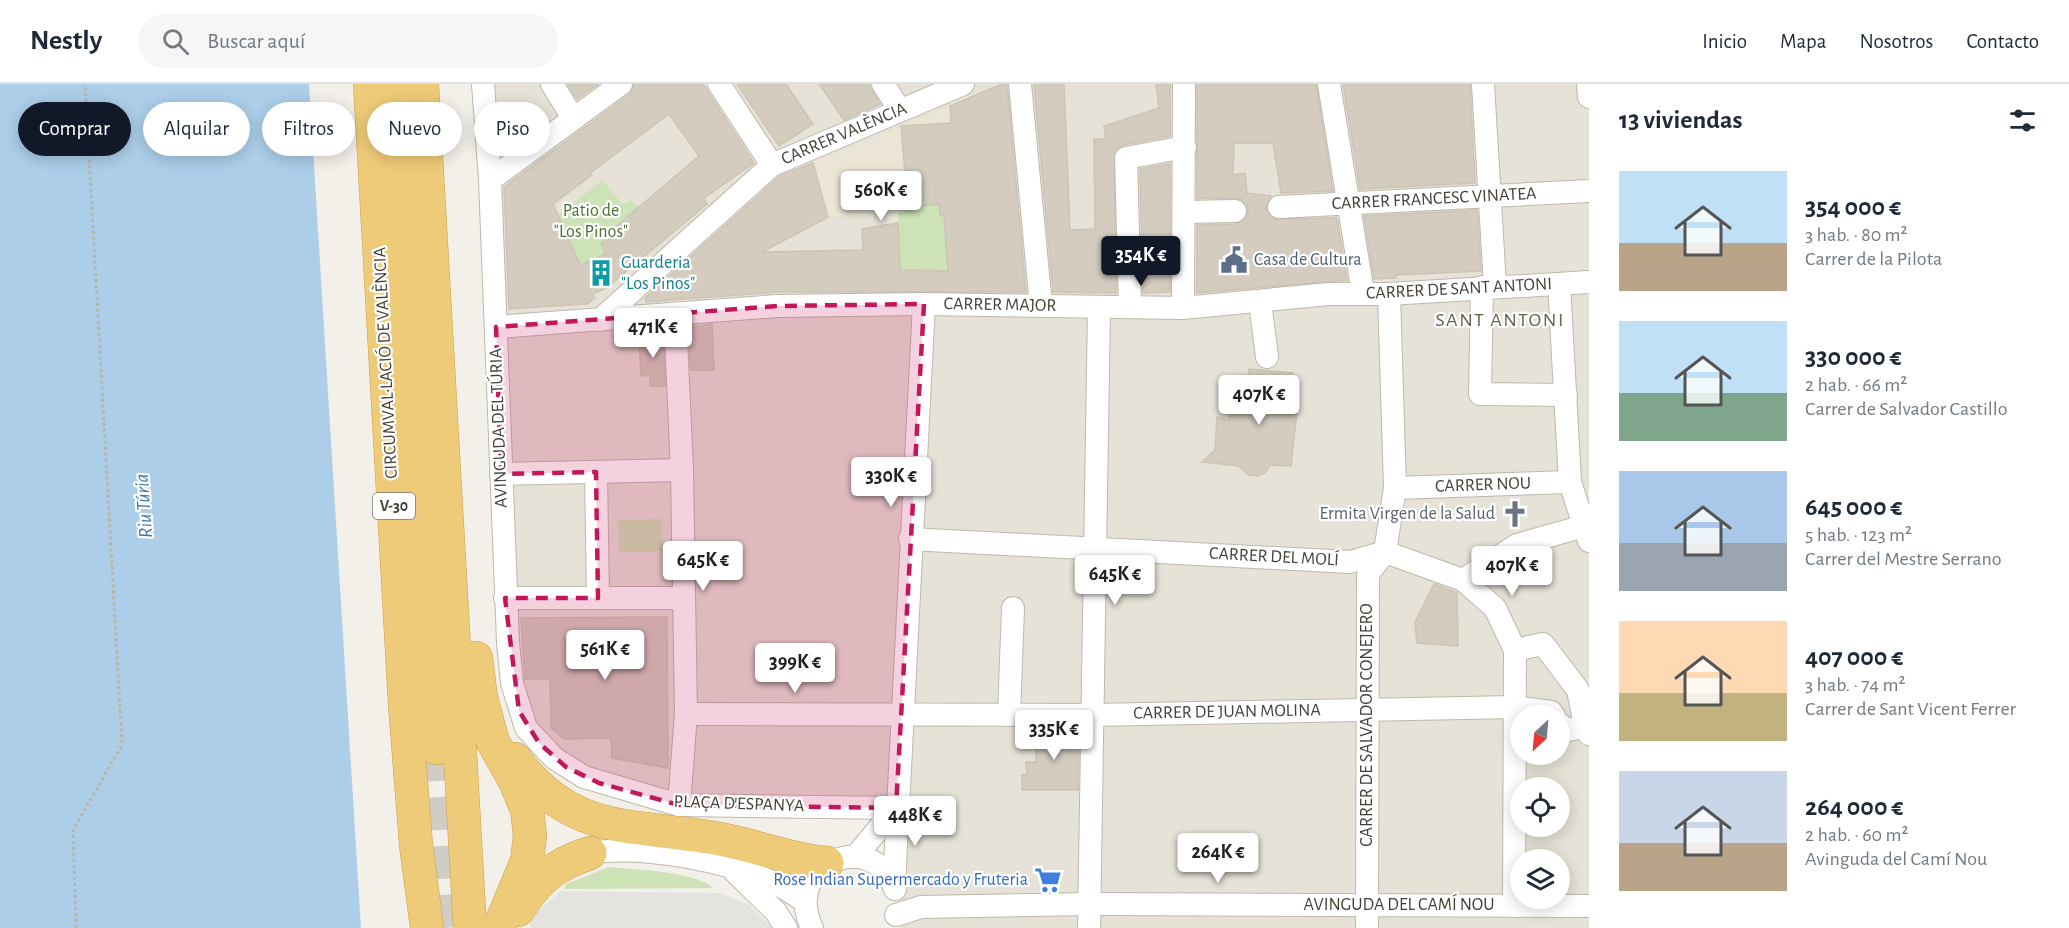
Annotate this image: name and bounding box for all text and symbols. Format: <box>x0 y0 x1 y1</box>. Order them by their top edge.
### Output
search box <box>138 14 558 68</box>
icon: search <box>159 25 192 58</box>
text: Nestly <box>30 27 102 55</box>
text: Buscar aquí <box>207 30 305 52</box>
text: Inicio <box>1702 31 1747 52</box>
text: Mapa <box>1780 31 1827 52</box>
text: Nosotros <box>1860 31 1933 52</box>
text: Contacto <box>1966 31 2039 52</box>
street label: CARRER VALÈNCIA <box>778 96 910 169</box>
chip: Comprar <box>18 102 131 156</box>
chip: Alquilar <box>143 102 250 156</box>
chip: Filtros <box>262 102 355 156</box>
chip: Nuevo <box>367 102 462 156</box>
chip: Piso <box>474 102 550 156</box>
icon: filters <box>2006 104 2039 137</box>
text: 13 viviendas <box>1619 107 1742 133</box>
pin: 560K € <box>832 171 930 222</box>
text: 560K € <box>855 180 907 200</box>
street label: CARRER FRANCESC VINATEA <box>1331 185 1537 213</box>
text: 354 000 € <box>1805 194 1901 220</box>
icon: home <box>1667 195 1739 267</box>
park label: Patio de "Los Pinos" <box>554 202 628 241</box>
text: 3 hab. · 80 m² <box>1805 225 1908 245</box>
pin: 354K € <box>1092 236 1190 287</box>
text: 354K € <box>1115 245 1167 265</box>
public building icon: Casa de Cultura <box>1219 245 1249 275</box>
street label: CIRCUMVAL·LACIÓ DE VALÈNCIA <box>368 246 401 479</box>
text: Carrer de la Pilota <box>1805 249 1942 269</box>
place label: Casa de Cultura <box>1254 251 1362 269</box>
place label: Guarderia "Los Pinos" <box>621 254 695 293</box>
building icon: Guarderia "Los Pinos" <box>586 258 616 288</box>
street label: CARRER DE SANT ANTONI <box>1365 275 1553 303</box>
street label: CARRER MAJOR <box>944 295 1056 315</box>
pin: 471K € <box>604 308 702 359</box>
district label: SANT ANTONI <box>1435 310 1565 330</box>
text: 471K € <box>628 317 678 337</box>
text: 330 000 € <box>1805 344 1902 370</box>
icon: home <box>1667 345 1739 417</box>
street label: AVINGUDA DEL TÚRIA <box>484 347 511 508</box>
pin: 407K € <box>1210 375 1308 426</box>
text: 2 hab. · 66 m² <box>1805 375 1907 395</box>
text: 407K € <box>1232 384 1286 404</box>
text: Carrer de Salvador Castillo <box>1805 399 2007 419</box>
pin: 330K € <box>842 457 940 508</box>
text: 330K € <box>865 466 917 486</box>
water label: Riu Túria <box>132 473 156 539</box>
street label: CARRER NOU <box>1435 474 1531 496</box>
road number: V-30 <box>373 493 415 519</box>
text: 645 000 € <box>1805 494 1903 520</box>
icon: home <box>1667 495 1739 567</box>
church icon: Ermita Virgen de la Salud <box>1500 499 1530 529</box>
place label: Ermita Virgen de la Salud <box>1320 505 1495 523</box>
text: 5 hab. · 123 m² <box>1805 525 1912 545</box>
pin: 645K € <box>654 541 752 592</box>
street label: CARRER DEL MOLÍ <box>1209 542 1340 569</box>
pin: 407K € <box>1463 546 1561 597</box>
text: Carrer del Mestre Serrano <box>1805 549 2002 569</box>
text: 645K € <box>677 550 729 570</box>
pin: 645K € <box>1066 555 1164 606</box>
text: 407K € <box>1485 555 1539 575</box>
text: 645K € <box>1089 564 1141 584</box>
street label: CARRER DE SALVADOR CONEJERO <box>1358 603 1376 847</box>
pin: 561K € <box>556 630 654 681</box>
text: 561K € <box>580 639 630 659</box>
pin: 399K € <box>746 643 844 694</box>
text: 407 000 € <box>1805 644 1904 670</box>
icon: home <box>1667 645 1739 717</box>
text: 399K € <box>769 652 821 672</box>
text: 3 hab. · 74 m² <box>1805 675 1906 695</box>
text: Carrer de Sant Vicent Ferrer <box>1805 699 2016 719</box>
street label: CARRER DE JUAN MOLINA <box>1133 701 1321 723</box>
north arrow <box>1510 705 1570 765</box>
map controls <box>1510 705 1570 909</box>
pin: 335K € <box>1005 710 1103 761</box>
text: 335K € <box>1029 719 1079 739</box>
button: locate <box>1510 777 1570 837</box>
street label: PLAÇA D'ESPANYA <box>673 793 805 815</box>
text: 264 000 € <box>1805 794 1904 820</box>
icon: home <box>1667 795 1739 867</box>
pin: 448K € <box>866 796 964 847</box>
text: 448K € <box>888 805 942 825</box>
text: 2 hab. · 60 m² <box>1805 825 1908 845</box>
pin: 264K € <box>1169 833 1267 884</box>
text: 264K € <box>1191 842 1245 862</box>
button: layers <box>1510 849 1570 909</box>
text: Avinguda del Camí Nou <box>1805 849 1987 869</box>
supermarket icon: Rose Indian Supermercado y Fruteria <box>1033 865 1063 895</box>
place label: Rose Indian Supermercado y Fruteria <box>773 871 1028 889</box>
street label: AVINGUDA DEL CAMÍ NOU <box>1304 893 1495 914</box>

